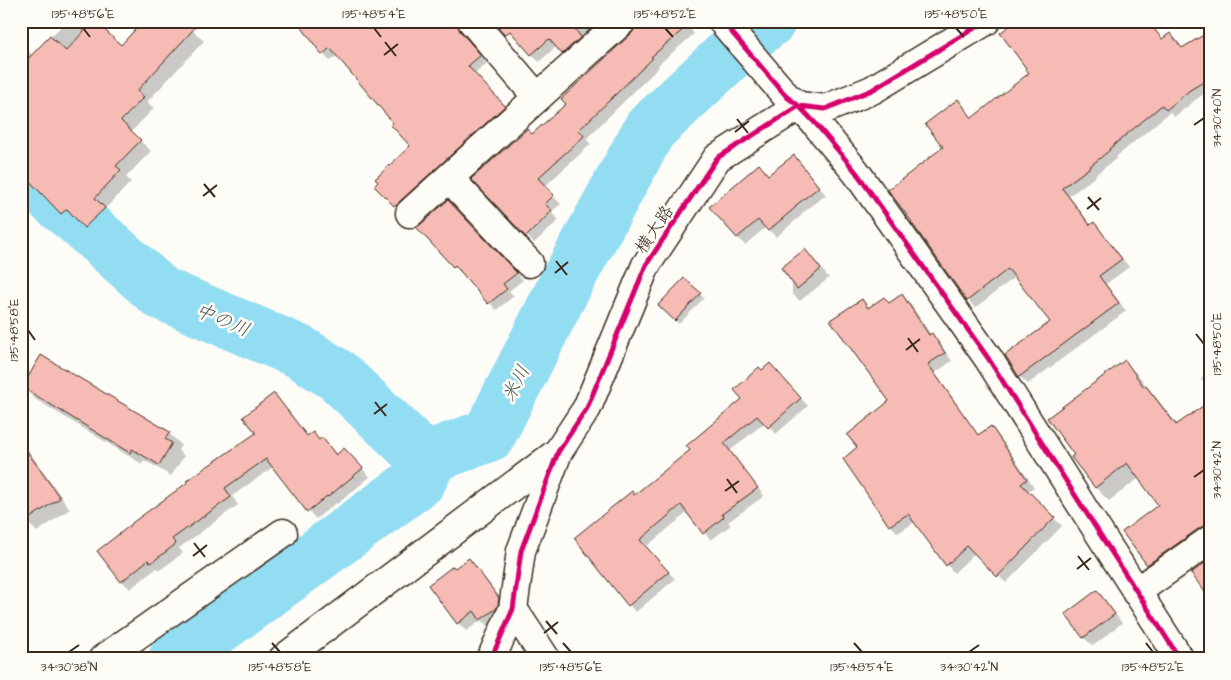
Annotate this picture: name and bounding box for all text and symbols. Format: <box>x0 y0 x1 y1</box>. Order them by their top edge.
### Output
text: 135°48'56"E <box>52 6 114 23</box>
text: 135°48'54"E <box>342 6 406 23</box>
text: 135°48'52"E <box>634 6 696 23</box>
text: 135°48'50"E <box>925 6 987 23</box>
text: 34°30'40"N <box>1209 88 1226 147</box>
street label: 横大路 <box>629 200 680 259</box>
water label: 中の川 <box>191 297 254 344</box>
text: 135°48'58"E <box>6 299 23 361</box>
text: 135°48'50"E <box>1209 313 1226 375</box>
water label: 米川 <box>496 361 537 407</box>
text: 34°30'42"N <box>1209 441 1226 499</box>
text: 34°30'38"N <box>41 659 98 676</box>
text: 135°48'58"E <box>249 659 311 676</box>
text: 135°48'56"E <box>540 659 602 676</box>
text: 135°48'54"E <box>830 659 894 676</box>
text: 34°30'42"N <box>940 659 998 676</box>
text: 135°48'52"E <box>1122 659 1184 676</box>

